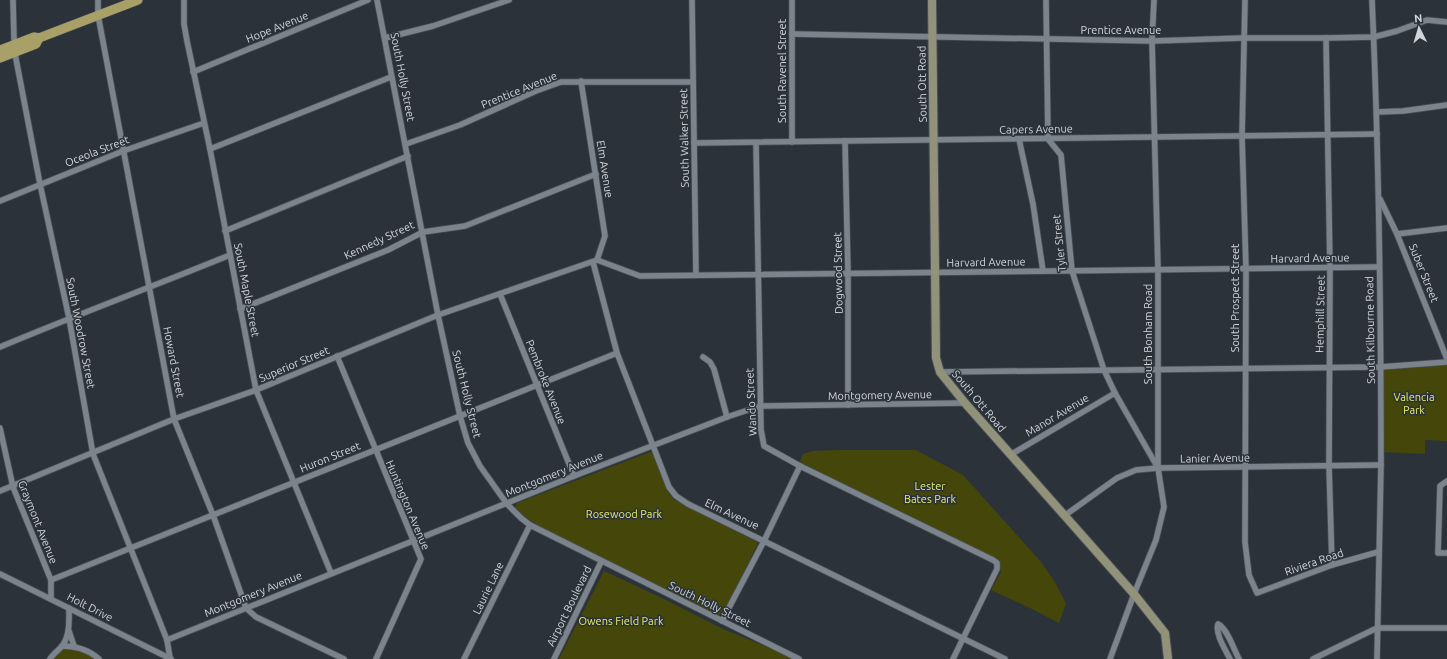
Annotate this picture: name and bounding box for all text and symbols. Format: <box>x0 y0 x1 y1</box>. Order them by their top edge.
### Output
north arrow <box>1399 8 1439 48</box>
street label: Hope Avenue <box>244 9 310 45</box>
text: N <box>1414 12 1423 24</box>
street label: South Ravenel Street <box>776 18 788 123</box>
street label: Prentice Avenue <box>1081 24 1161 36</box>
street label: South Holly Street <box>389 32 418 123</box>
street label: South Ott Road <box>915 46 929 122</box>
street label: Prentice Avenue <box>479 69 559 111</box>
street label: South Walker Street <box>677 88 691 188</box>
street label: Capers Avenue <box>999 122 1073 136</box>
street label: Oceola Street <box>63 133 131 169</box>
street label: Elm Avenue <box>595 139 615 199</box>
street label: Tyler Street <box>1050 213 1068 272</box>
street label: Kennedy Street <box>342 218 417 262</box>
street label: Dogwood Street <box>831 231 845 314</box>
street label: South Maple Street <box>232 242 262 339</box>
street label: Suber Street <box>1407 242 1441 305</box>
street label: South Prospect Street <box>1229 243 1241 352</box>
street label: Harvard Avenue <box>1270 251 1350 265</box>
street label: Harvard Avenue <box>946 255 1026 269</box>
street label: Hemphill Street <box>1313 274 1327 353</box>
street label: South Woodrow Street <box>64 276 98 390</box>
street label: South Kilbourne Road <box>1363 276 1377 384</box>
street label: South Bonham Road <box>1142 284 1154 384</box>
street label: Howard Street <box>161 325 187 399</box>
street label: Pembroke Avenue <box>524 338 568 426</box>
street label: Superior Street <box>257 344 332 384</box>
street label: South Holly Street <box>450 349 484 440</box>
street label: Wando Street <box>743 367 759 436</box>
street label: South Ott Road <box>950 368 1008 434</box>
street label: Montgomery Avenue <box>828 388 932 402</box>
street label: Manor Avenue <box>1023 391 1091 439</box>
park label: Valencia Park <box>1393 391 1435 416</box>
street label: Huron Street <box>298 439 363 475</box>
street label: Montgomery Avenue <box>503 449 605 499</box>
street label: Lanier Avenue <box>1180 451 1250 465</box>
street label: Huntington Avenue <box>384 458 432 552</box>
street label: Graymont Avenue <box>16 479 60 565</box>
park label: Lester Bates Park <box>904 480 957 505</box>
street label: Elm Avenue <box>703 496 761 532</box>
park label: Rosewood Park <box>586 508 663 520</box>
street label: Riviera Road <box>1283 546 1345 578</box>
street label: Laurie Lane <box>470 560 506 616</box>
street label: Airport Boulevard <box>544 564 594 648</box>
street label: Montgomery Avenue <box>202 569 304 619</box>
street label: South Holly Street <box>667 579 754 629</box>
street label: Holt Drive <box>65 590 115 624</box>
park label: Owens Field Park <box>579 615 664 627</box>

